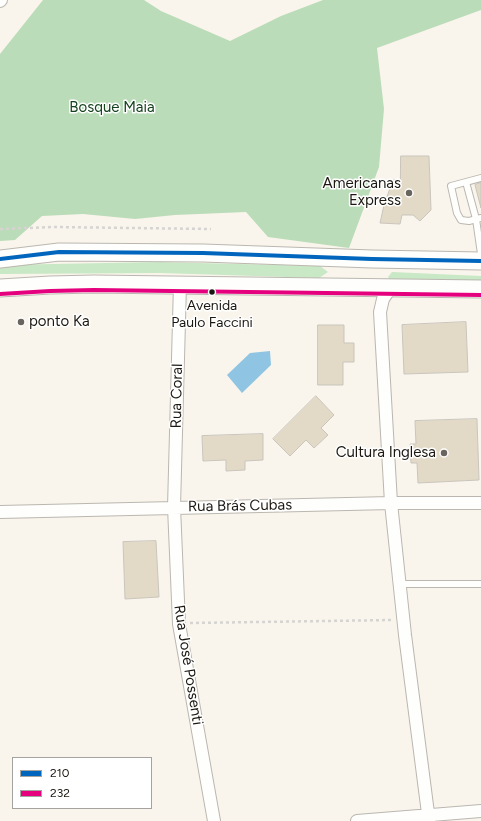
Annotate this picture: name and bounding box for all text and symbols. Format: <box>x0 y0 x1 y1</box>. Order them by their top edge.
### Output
park label: Bosque Maia <box>69 99 155 117</box>
place label: Americanas Express <box>323 175 401 210</box>
marker: Americanas Express <box>404 188 414 198</box>
marker: Avenida Paulo Faccini <box>207 287 217 297</box>
place label: Avenida Paulo Faccini <box>171 298 253 330</box>
place label: ponto Ka <box>29 313 90 331</box>
marker: ponto Ka <box>16 317 26 327</box>
street label: Rua Coral <box>167 364 187 428</box>
place label: Cultura Inglesa <box>336 444 436 462</box>
marker: Cultura Inglesa <box>439 448 449 458</box>
street label: Rua Brás Cubas <box>188 496 292 516</box>
street label: Rua José Possenti <box>170 604 206 726</box>
legend <box>12 757 152 809</box>
text: 210 <box>50 766 69 780</box>
text: 232 <box>50 786 70 800</box>

